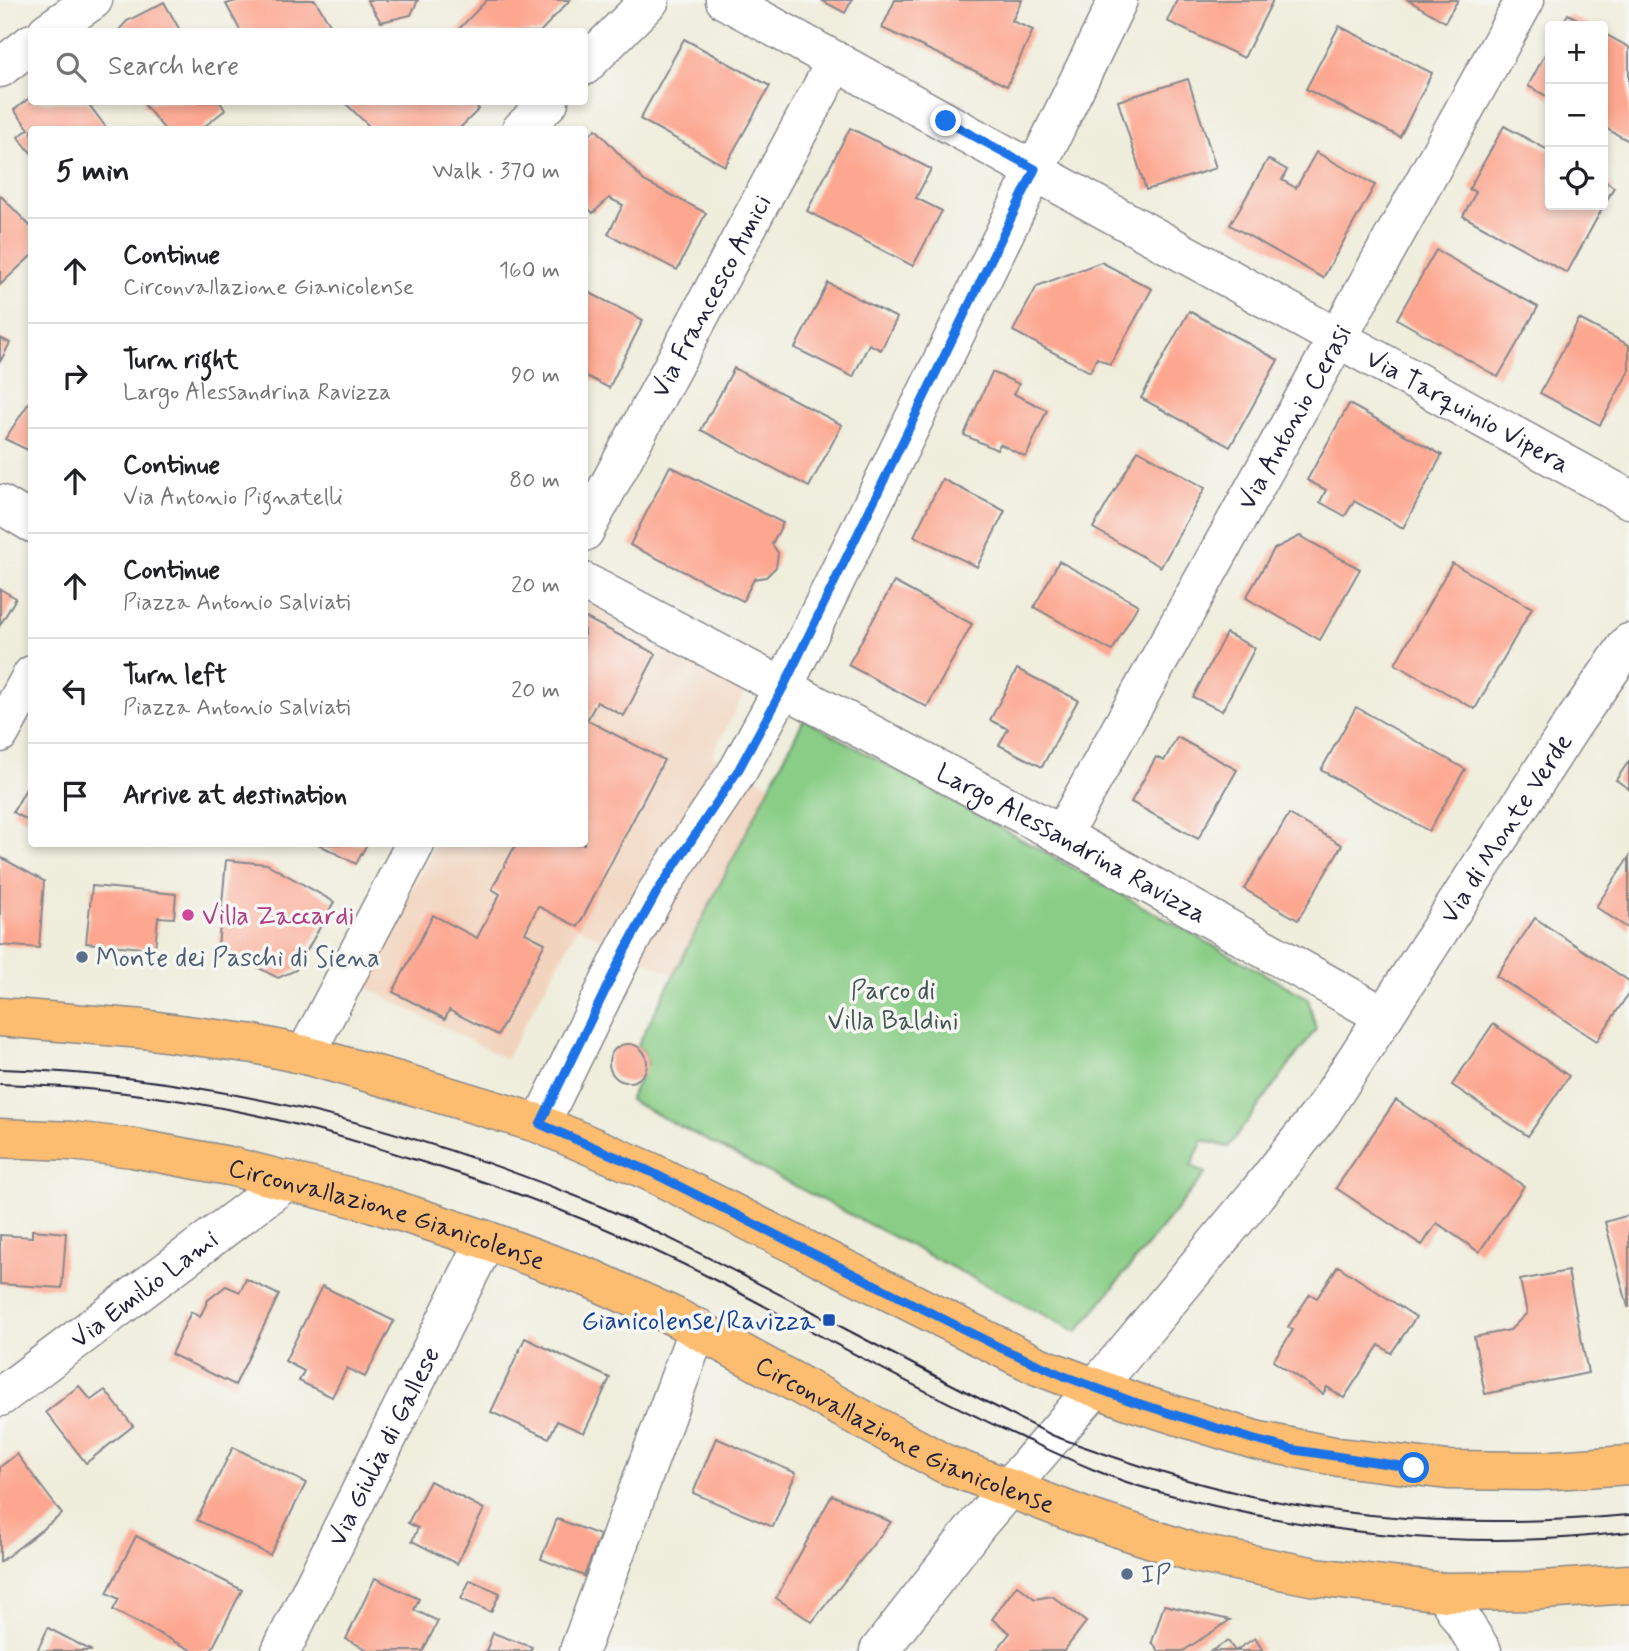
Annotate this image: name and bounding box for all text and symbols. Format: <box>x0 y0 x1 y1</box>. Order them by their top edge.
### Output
map controls <box>1545 21 1608 210</box>
button: + <box>1545 21 1608 84</box>
search box <box>28 28 588 105</box>
icon: search <box>52 48 90 86</box>
text: Search here <box>108 50 239 84</box>
button: − <box>1545 84 1608 147</box>
route end <box>930 105 961 136</box>
button: locate <box>1545 147 1608 210</box>
text: 5 min <box>56 152 130 191</box>
text: Walk · 370 m <box>432 157 560 187</box>
street label: Via Francesco Amici <box>644 189 780 404</box>
text: Continue <box>123 239 220 273</box>
icon: ahead <box>56 252 94 290</box>
text: 160 m <box>499 256 560 286</box>
text: Circonvallazione Gianicolense <box>123 273 414 303</box>
street label: Via Antonio Cerasi <box>1231 319 1360 516</box>
street label: Via Tarquinio Vipera <box>1360 342 1575 482</box>
text: Turn right <box>123 344 239 378</box>
icon: right <box>56 357 94 395</box>
text: 90 m <box>511 361 560 391</box>
text: Largo Alessandrina Ravizza <box>123 378 391 408</box>
text: Continue <box>123 449 220 483</box>
icon: ahead <box>56 462 94 500</box>
text: 80 m <box>509 466 560 496</box>
text: Via Antonio Pignatelli <box>123 483 343 513</box>
text: Continue <box>123 554 220 588</box>
icon: ahead <box>56 567 94 605</box>
text: 20 m <box>511 571 560 601</box>
text: Piazza Antonio Salviati <box>123 588 350 618</box>
text: Turn left <box>123 659 227 693</box>
icon: left <box>56 672 94 710</box>
text: 20 m <box>511 676 560 706</box>
text: Piazza Antonio Salviati <box>123 693 350 723</box>
street label: Via di Monte Verde <box>1433 727 1581 931</box>
street label: Largo Alessandrina Ravizza <box>930 756 1212 932</box>
icon: arrive <box>56 777 94 815</box>
text: Arrive at destination <box>123 779 347 813</box>
place label: Villa Zaccardi <box>202 900 354 934</box>
marker: Villa Zaccardi <box>180 907 196 923</box>
place label: Monte dei Paschi di Siena <box>96 942 380 976</box>
marker: Monte dei Paschi di Siena <box>74 949 90 965</box>
park label: Parco di Villa Baldini <box>828 975 959 1039</box>
street label: Circonvallazione Gianicolense <box>225 1152 549 1279</box>
street label: Via Emilio Lami <box>64 1223 226 1357</box>
place label: Gianicolense/Ravizza <box>581 1305 815 1339</box>
marker: Gianicolense/Ravizza <box>821 1312 837 1328</box>
street label: Via Giulia di Gallese <box>321 1342 449 1552</box>
street label: Circonvallazione Gianicolense <box>749 1349 1059 1523</box>
route start <box>1398 1452 1429 1483</box>
place label: IP <box>1141 1559 1171 1593</box>
marker: IP <box>1119 1566 1135 1582</box>

